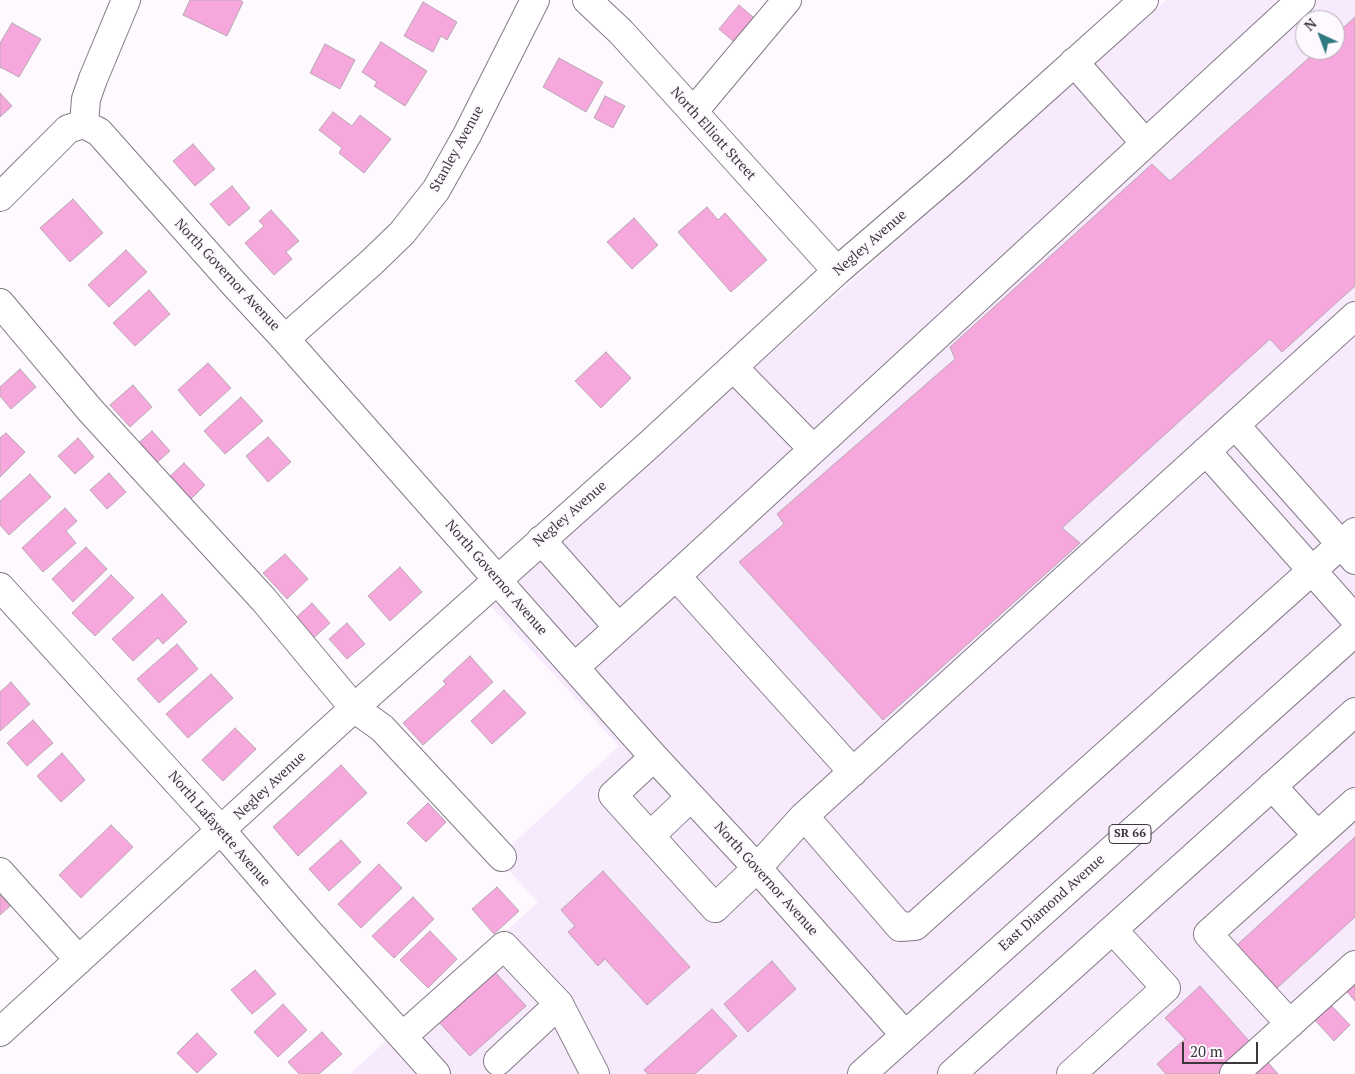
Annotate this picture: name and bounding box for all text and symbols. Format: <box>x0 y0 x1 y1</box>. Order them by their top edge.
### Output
north arrow <box>1295 10 1345 60</box>
text: N <box>1300 14 1320 35</box>
street label: North Elliott Street <box>667 84 759 184</box>
street label: Stanley Avenue <box>427 103 487 195</box>
street label: Negley Avenue <box>830 206 910 280</box>
street label: North Governor Avenue <box>171 215 283 335</box>
street label: Negley Avenue <box>530 477 610 551</box>
street label: North Governor Avenue <box>441 517 551 639</box>
street label: Negley Avenue <box>231 748 309 824</box>
street label: North Lafayette Avenue <box>164 768 274 890</box>
street label: North Governor Avenue <box>710 819 822 939</box>
road number: SR 66 <box>1109 824 1151 844</box>
street label: East Diamond Avenue <box>996 851 1108 955</box>
scale bar <box>1185 1032 1261 1064</box>
text: 20 m <box>1190 1041 1223 1061</box>

